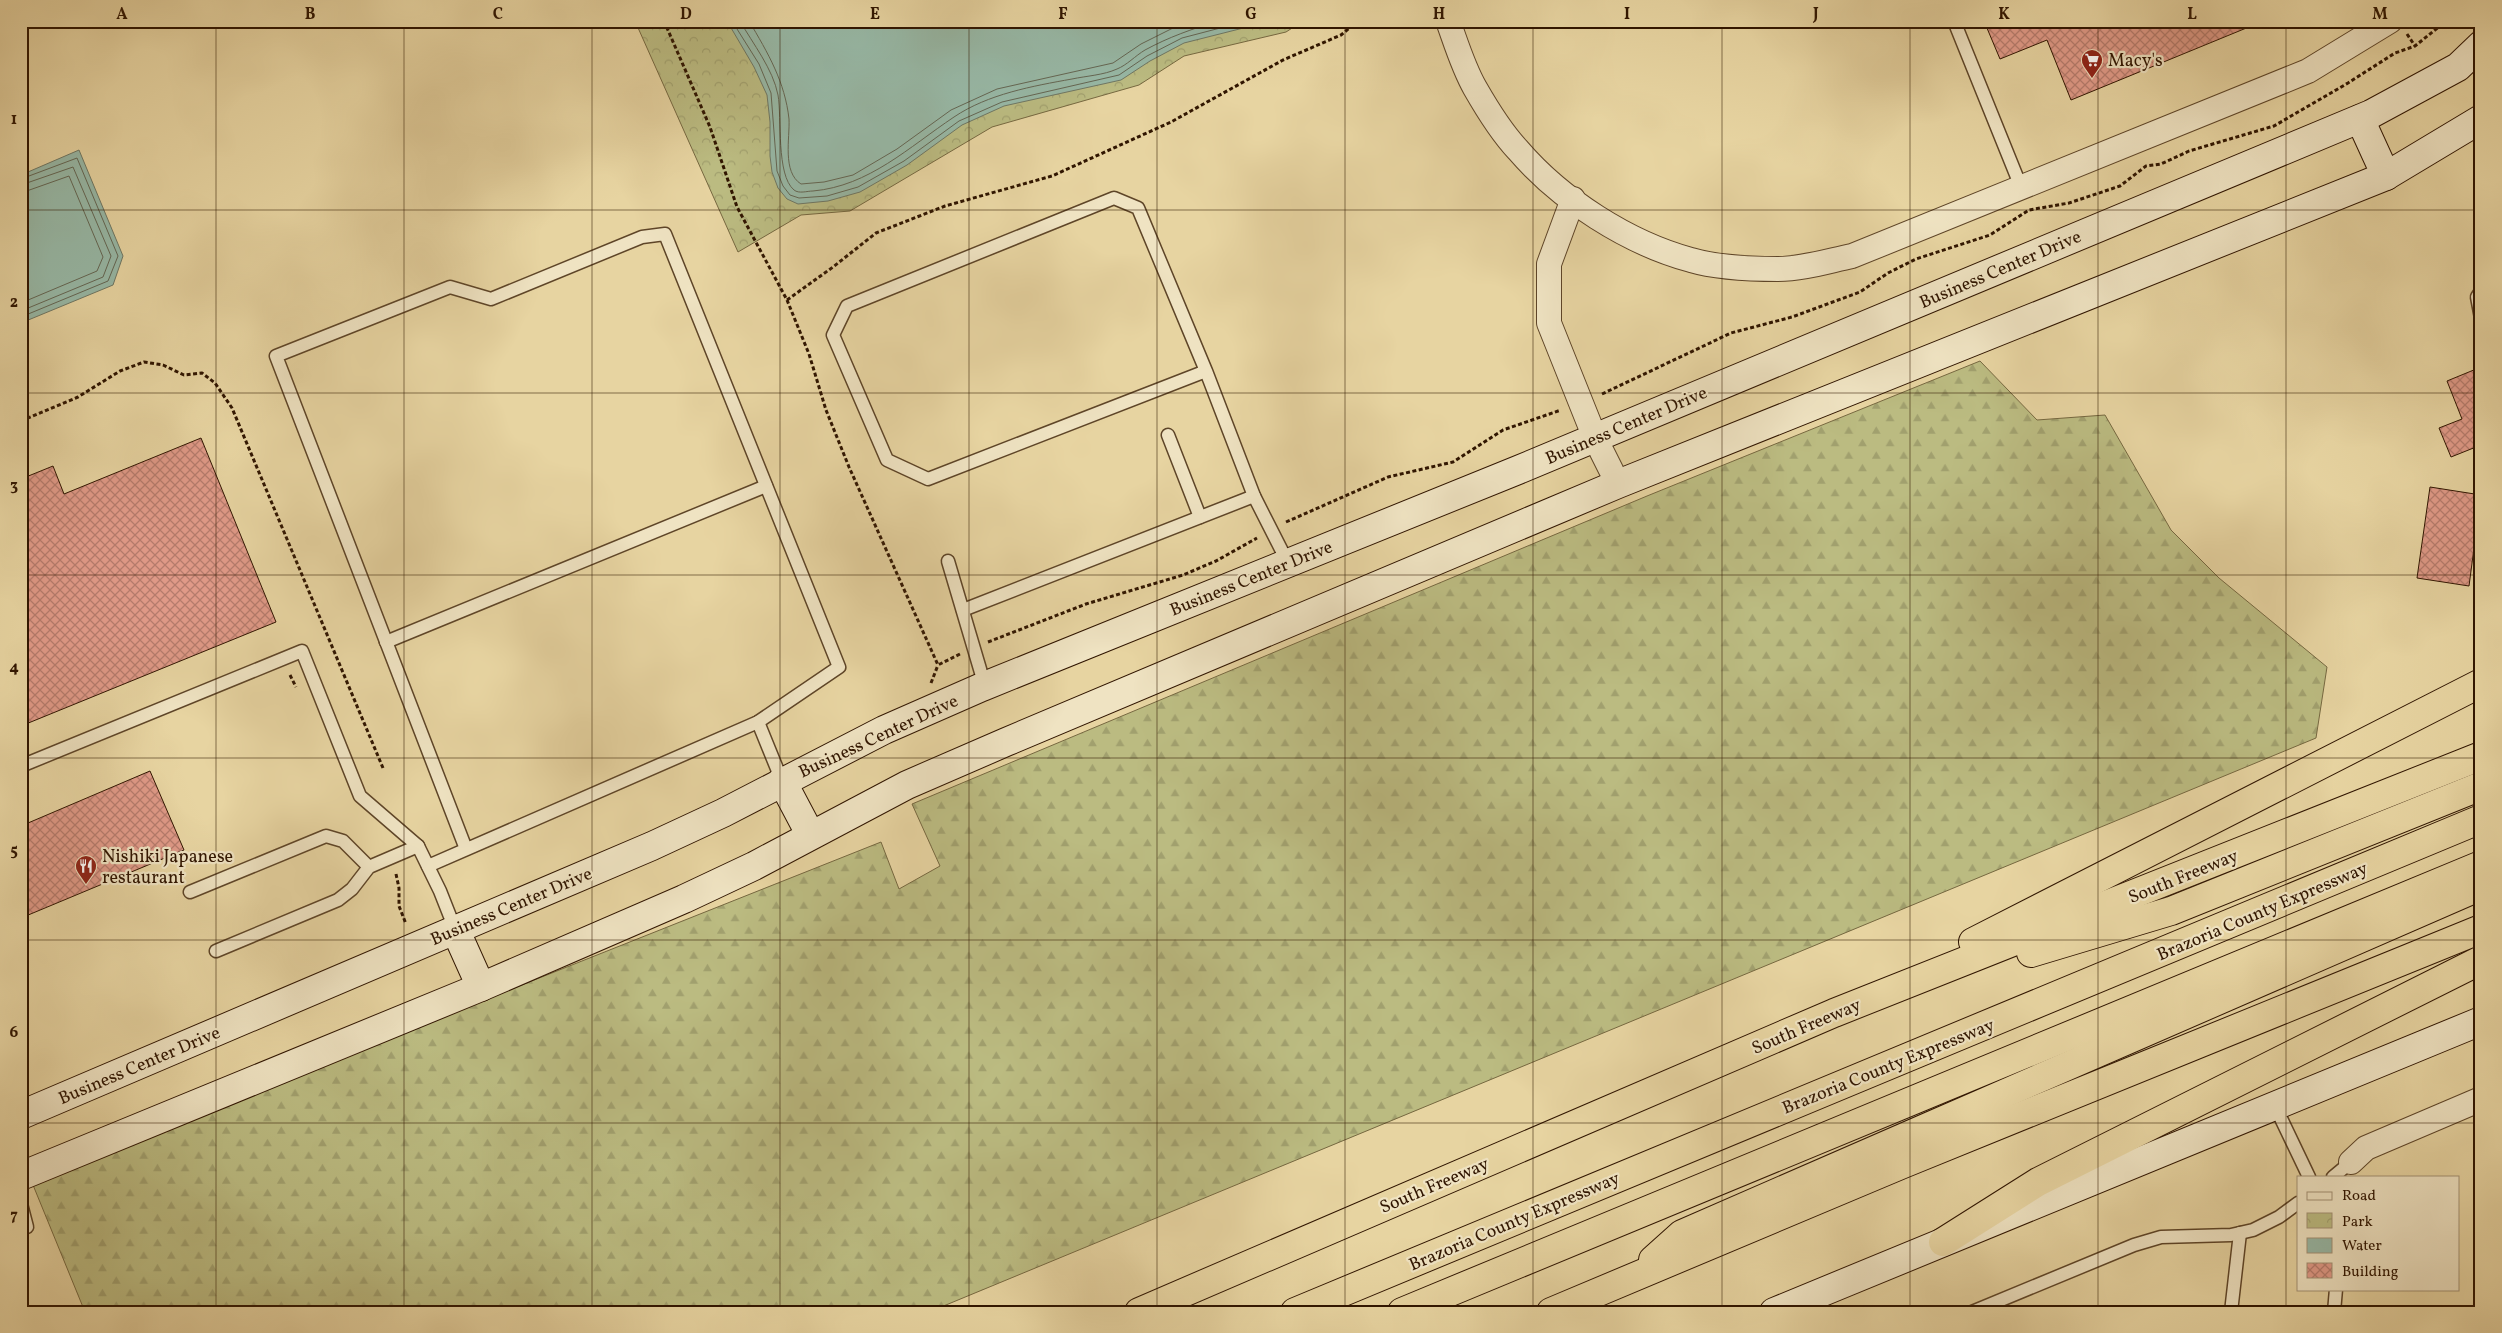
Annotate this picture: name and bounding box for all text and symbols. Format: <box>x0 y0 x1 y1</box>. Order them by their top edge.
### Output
text: A <box>116 4 128 26</box>
text: B <box>305 4 316 26</box>
text: C <box>493 4 503 26</box>
text: D <box>680 4 692 26</box>
text: E <box>870 4 880 26</box>
text: F <box>1058 4 1068 26</box>
text: G <box>1245 4 1257 26</box>
text: H <box>1433 4 1445 26</box>
text: I <box>1624 4 1630 26</box>
text: J <box>1812 4 1819 26</box>
text: K <box>1998 4 2010 26</box>
text: L <box>2187 4 2197 26</box>
text: M <box>2372 4 2388 26</box>
supermarket icon: Macy's <box>2080 48 2104 79</box>
place label: Macy's <box>2108 49 2163 74</box>
text: 1 <box>11 109 17 131</box>
street label: Business Center Drive <box>1916 225 2085 316</box>
text: 2 <box>10 292 18 314</box>
street label: Business Center Drive <box>1542 381 1711 472</box>
text: 3 <box>10 475 18 497</box>
street label: Business Center Drive <box>1166 535 1337 623</box>
text: 4 <box>9 657 19 679</box>
street label: Business Center Drive <box>795 689 963 785</box>
text: 5 <box>10 840 18 862</box>
street label: South Freeway <box>2125 844 2242 911</box>
place label: Nishiki Japanese restaurant <box>102 845 233 891</box>
restaurant icon: Nishiki Japanese restaurant <box>74 854 98 885</box>
street label: Brazoria County Expressway <box>2153 856 2372 968</box>
street label: Business Center Drive <box>427 862 596 953</box>
street label: South Freeway <box>1748 993 1865 1062</box>
street label: Brazoria County Expressway <box>1779 1013 1999 1121</box>
street label: Business Center Drive <box>55 1021 224 1112</box>
text: 6 <box>10 1022 19 1044</box>
street label: South Freeway <box>1376 1152 1493 1221</box>
street label: Brazoria County Expressway <box>1405 1166 1624 1278</box>
legend <box>2297 1176 2460 1290</box>
text: Road <box>2342 1186 2376 1207</box>
text: 7 <box>10 1205 18 1227</box>
text: Park <box>2342 1212 2373 1233</box>
text: Water <box>2342 1236 2382 1257</box>
text: Building <box>2342 1262 2399 1283</box>

